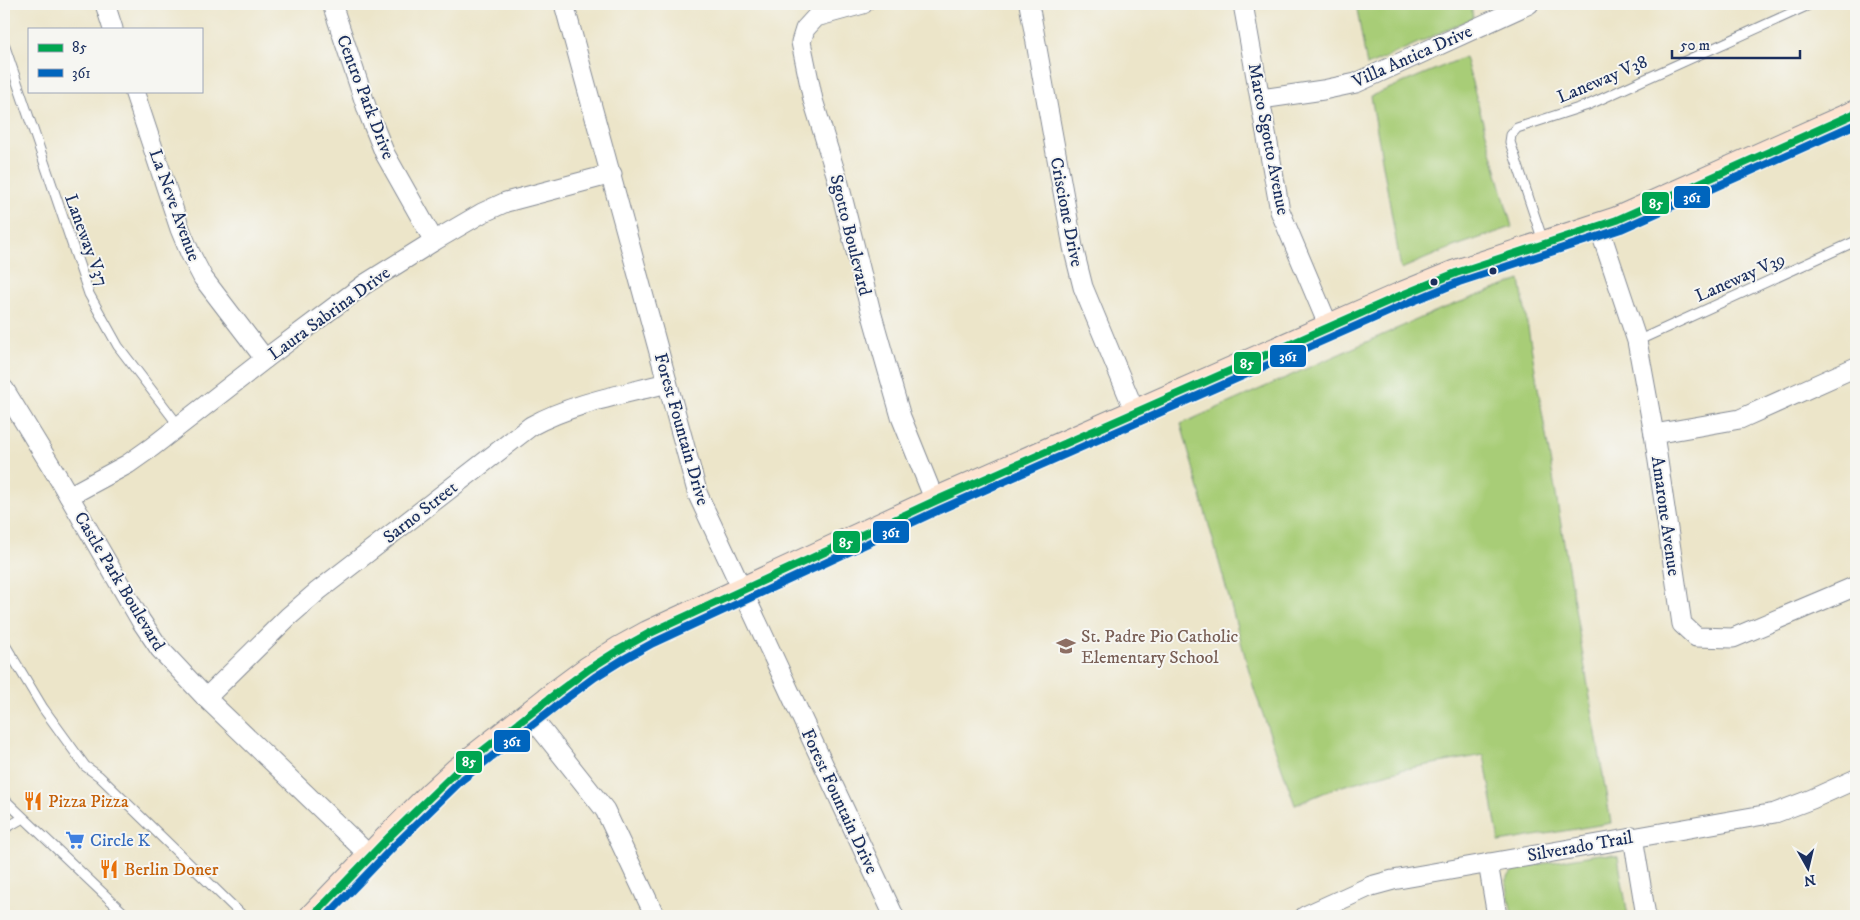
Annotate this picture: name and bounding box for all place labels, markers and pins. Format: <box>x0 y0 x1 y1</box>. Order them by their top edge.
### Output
unlabelled marker <box>1488 266 1498 276</box>
unlabelled marker <box>1429 277 1439 287</box>
place label: St. Padre Pio Catholic Elementary School <box>1081 626 1239 669</box>
school or university icon: St. Padre Pio Catholic Elementary School <box>1055 635 1077 657</box>
restaurant icon: Pizza Pizza <box>22 790 44 812</box>
place label: Pizza Pizza <box>48 791 129 813</box>
supermarket icon: Circle K <box>64 829 86 851</box>
place label: Circle K <box>90 830 151 852</box>
restaurant icon: Berlin Doner <box>98 858 120 880</box>
place label: Berlin Doner <box>124 859 219 881</box>

